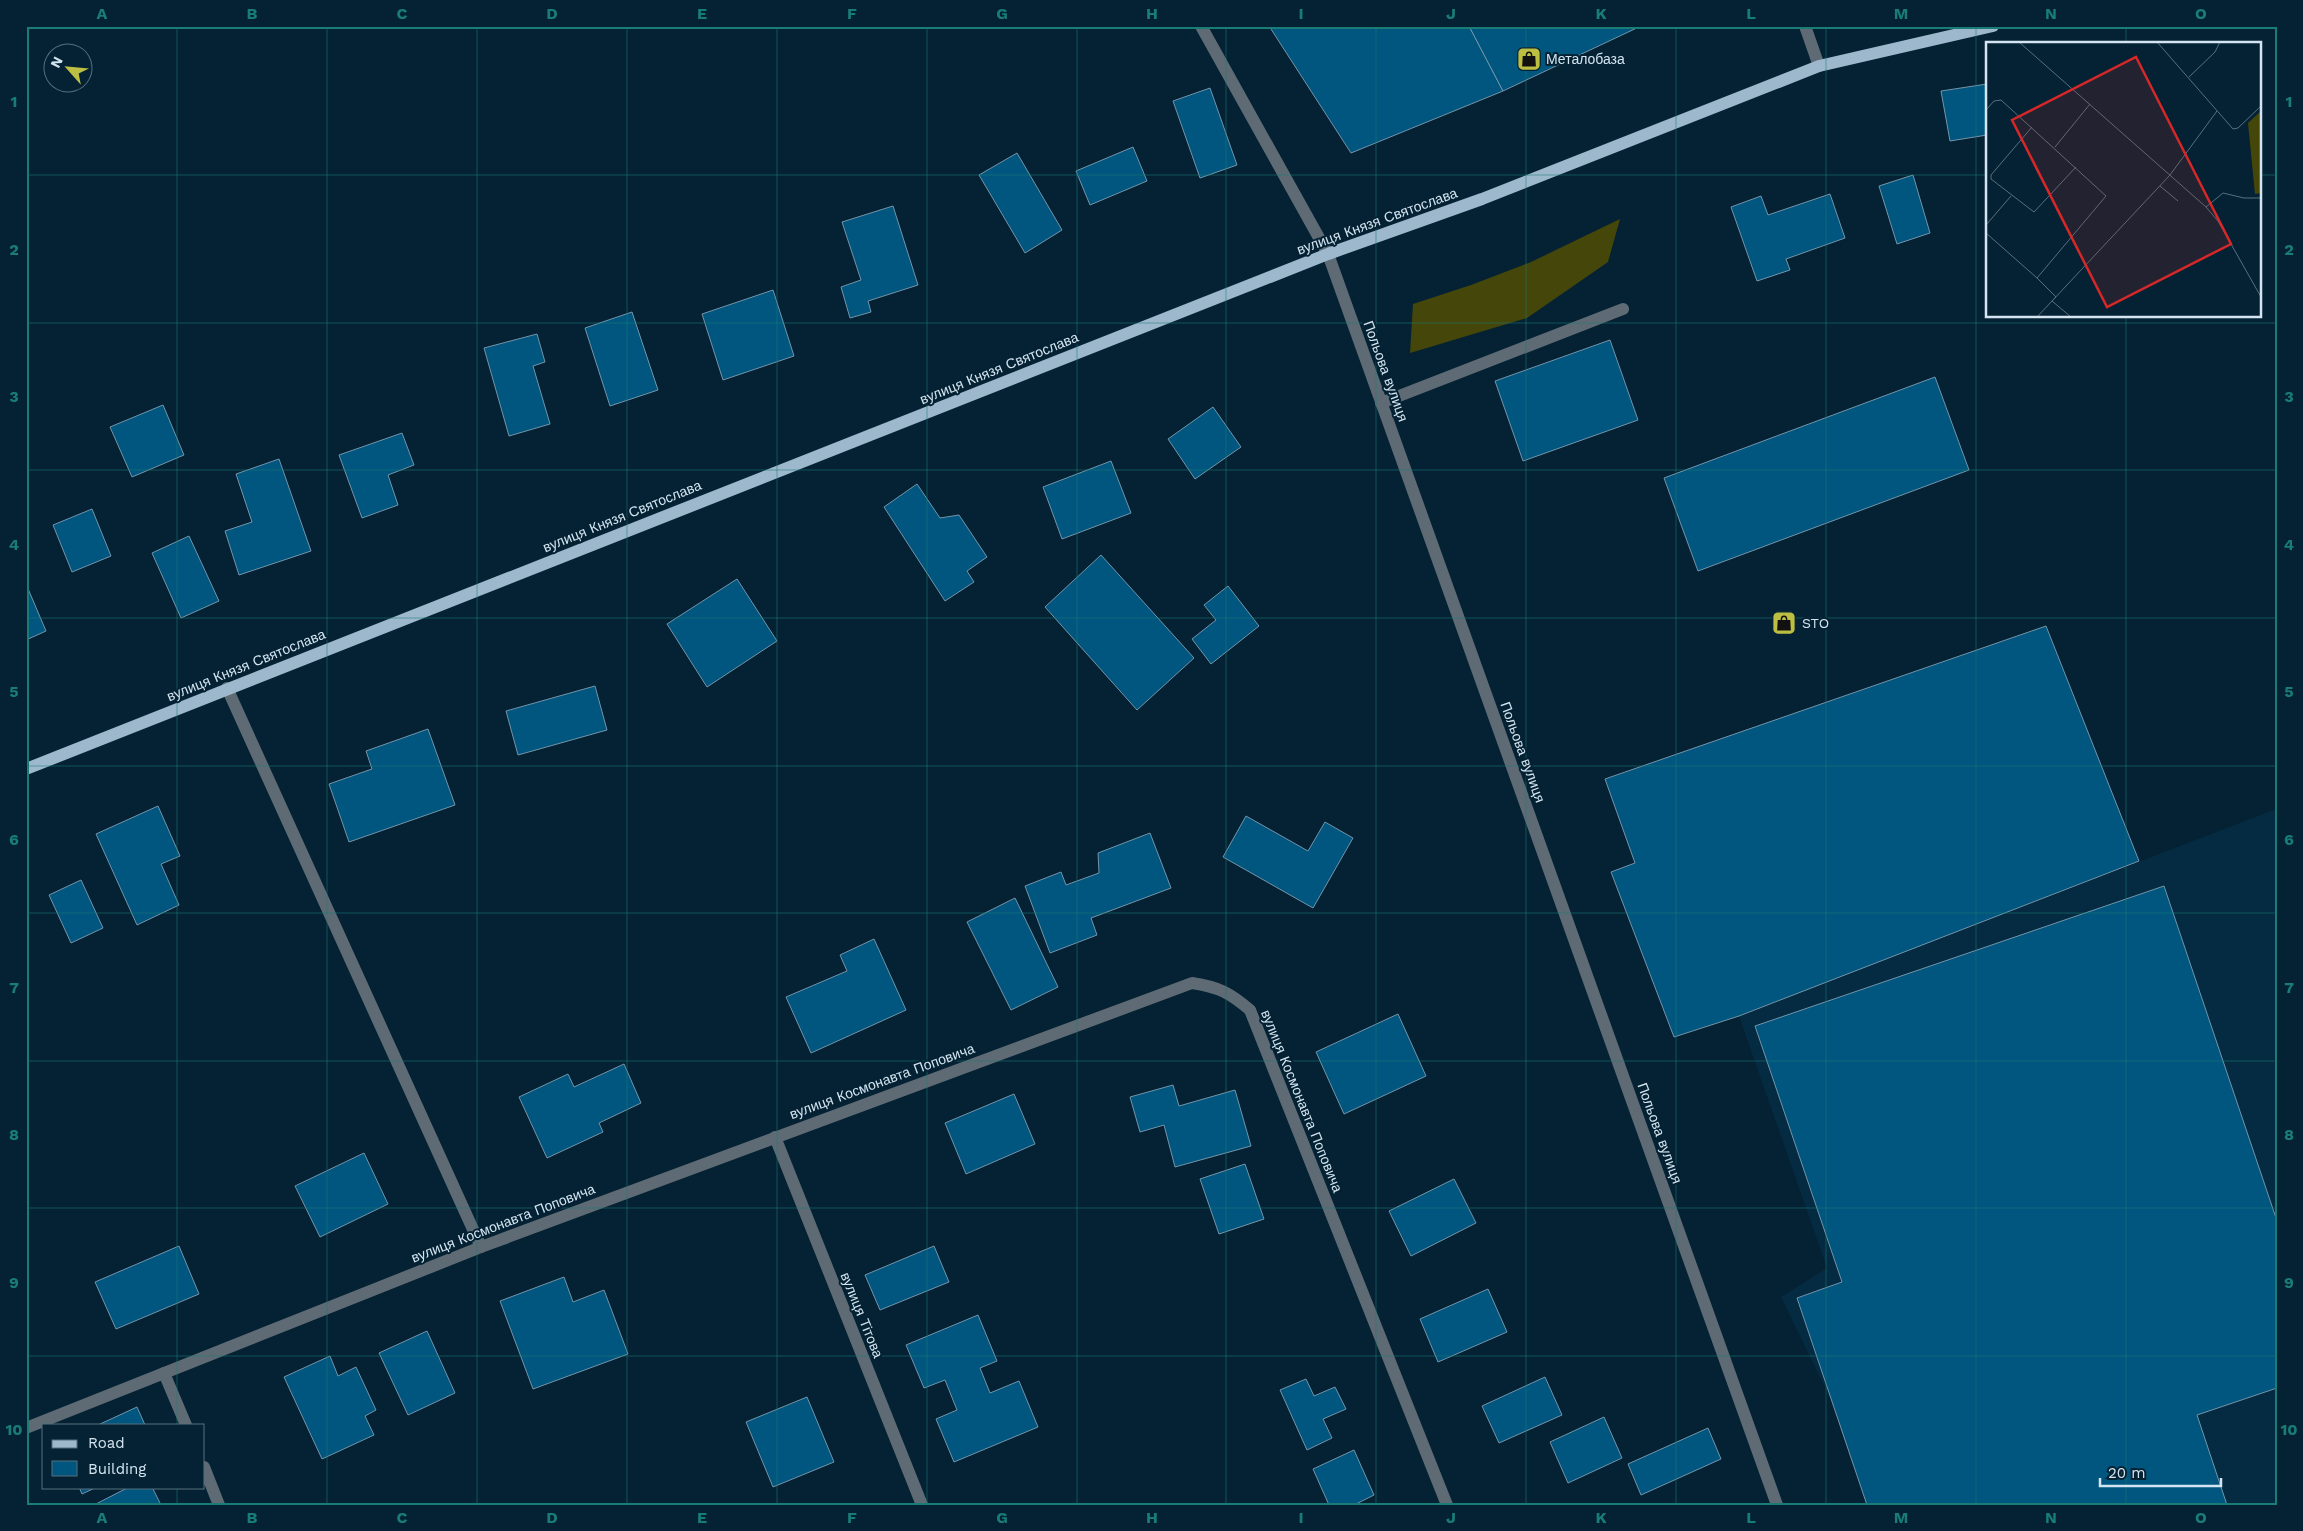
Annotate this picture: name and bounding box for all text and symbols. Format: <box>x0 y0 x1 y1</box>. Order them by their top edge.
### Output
text: A <box>97 4 108 23</box>
text: B <box>247 4 258 23</box>
text: C <box>397 4 408 23</box>
text: D <box>546 4 558 23</box>
text: E <box>697 4 707 23</box>
text: F <box>847 4 857 23</box>
text: G <box>996 4 1008 23</box>
text: H <box>1146 4 1158 23</box>
text: I <box>1298 4 1304 23</box>
text: J <box>1446 4 1456 23</box>
text: K <box>1595 4 1607 23</box>
text: L <box>1746 4 1756 23</box>
text: M <box>1894 4 1908 23</box>
text: N <box>2045 4 2057 23</box>
text: O <box>2195 4 2207 23</box>
north arrow <box>42 42 92 92</box>
inset map <box>1986 42 2260 318</box>
shop icon: Металобаза <box>1516 46 1542 72</box>
place label: Металобаза <box>1546 51 1625 67</box>
text: N <box>47 54 66 70</box>
text: 1 <box>11 92 17 111</box>
text: 1 <box>2286 92 2292 111</box>
street label: вулиця Князя Святослава <box>1295 184 1460 257</box>
text: 2 <box>9 240 19 259</box>
text: 2 <box>2284 240 2294 259</box>
street label: Польова вулиця <box>1360 318 1412 424</box>
street label: вулиця Князя Святослава <box>917 329 1081 407</box>
text: 3 <box>9 387 19 406</box>
text: 3 <box>2284 387 2294 406</box>
street label: вулиця Князя Святослава <box>540 477 704 555</box>
text: 4 <box>9 535 19 554</box>
text: 4 <box>2284 535 2294 554</box>
shop icon: STO <box>1771 610 1797 636</box>
place label: STO <box>1802 615 1829 631</box>
street label: вулиця Князя Святослава <box>164 626 328 704</box>
text: 5 <box>9 682 19 701</box>
text: 5 <box>2284 682 2294 701</box>
street label: Польова вулиця <box>1497 699 1549 805</box>
text: 6 <box>9 830 19 849</box>
text: 6 <box>2284 830 2294 849</box>
text: 7 <box>9 978 19 997</box>
text: 7 <box>2284 978 2294 997</box>
street label: вулиця Космонавта Поповича <box>1258 1007 1346 1195</box>
street label: вулиця Космонавта Поповича <box>787 1040 977 1122</box>
street label: Польова вулиця <box>1634 1080 1686 1186</box>
text: 8 <box>9 1125 19 1144</box>
text: 8 <box>2284 1125 2294 1144</box>
street label: вулиця Космонавта Поповича <box>409 1180 597 1266</box>
street label: вулиця Тітова <box>838 1270 887 1360</box>
text: 9 <box>9 1273 19 1292</box>
text: 9 <box>2284 1273 2294 1292</box>
text: 10 <box>5 1420 23 1439</box>
text: 10 <box>2280 1420 2298 1439</box>
legend <box>42 1424 205 1488</box>
text: Road <box>88 1434 125 1452</box>
scale bar <box>2100 1456 2222 1488</box>
text: Building <box>88 1460 146 1478</box>
text: 20 m <box>2108 1464 2146 1482</box>
text: A <box>97 1508 108 1527</box>
text: B <box>247 1508 258 1527</box>
text: C <box>397 1508 408 1527</box>
text: D <box>546 1508 558 1527</box>
text: E <box>697 1508 707 1527</box>
text: F <box>847 1508 857 1527</box>
text: G <box>996 1508 1008 1527</box>
text: H <box>1146 1508 1158 1527</box>
text: I <box>1298 1508 1304 1527</box>
text: J <box>1446 1508 1456 1527</box>
text: K <box>1595 1508 1607 1527</box>
text: L <box>1746 1508 1756 1527</box>
text: M <box>1894 1508 1908 1527</box>
text: N <box>2045 1508 2057 1527</box>
text: O <box>2195 1508 2207 1527</box>

